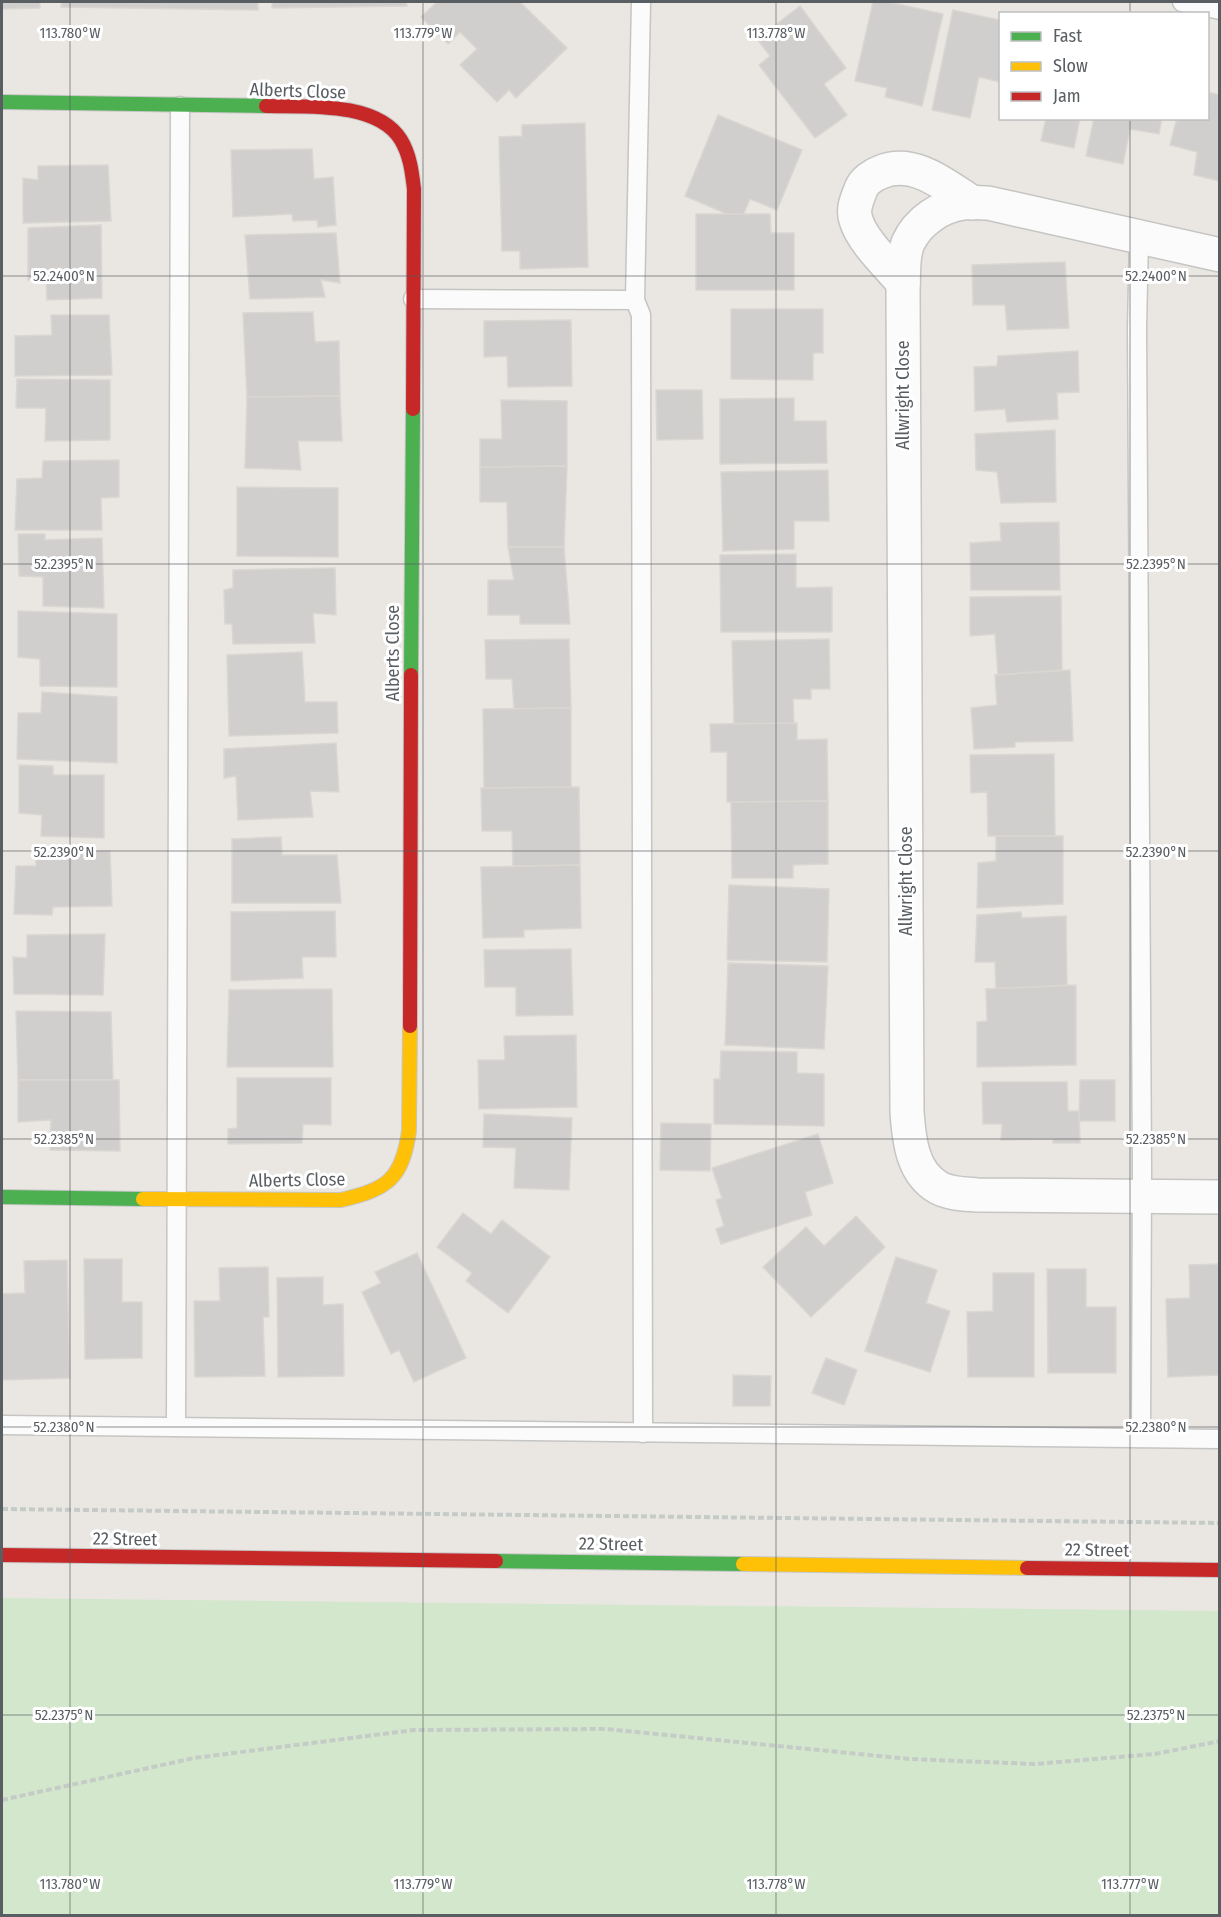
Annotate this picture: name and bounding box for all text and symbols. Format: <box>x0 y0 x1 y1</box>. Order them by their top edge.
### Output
legend <box>999 12 1209 120</box>
text: 113.780°W <box>40 24 100 42</box>
text: 113.779°W <box>394 24 452 42</box>
text: 113.778°W <box>746 24 806 42</box>
text: Fast <box>1053 25 1082 47</box>
text: Slow <box>1053 55 1088 77</box>
street label: Alberts Close <box>249 78 347 104</box>
text: Jam <box>1053 85 1081 107</box>
text: 52.2400°N <box>33 267 95 285</box>
text: 52.2400°N <box>1125 267 1187 285</box>
street label: Allwright Close <box>892 340 914 450</box>
text: 52.2395°N <box>34 555 94 573</box>
text: 52.2395°N <box>1126 555 1186 573</box>
street label: Alberts Close <box>382 605 404 701</box>
street label: Allwright Close <box>895 826 917 936</box>
text: 52.2390°N <box>34 843 94 861</box>
text: 52.2390°N <box>1126 843 1186 861</box>
text: 52.2385°N <box>34 1130 94 1148</box>
text: 52.2385°N <box>1126 1130 1186 1148</box>
street label: Alberts Close <box>249 1168 346 1192</box>
text: 52.2380°N <box>33 1418 95 1436</box>
text: 52.2380°N <box>1125 1418 1187 1436</box>
street label: 22 Street <box>93 1527 157 1551</box>
street label: 22 Street <box>579 1532 643 1556</box>
street label: 22 Street <box>1065 1538 1129 1562</box>
text: 52.2375°N <box>35 1706 93 1724</box>
text: 52.2375°N <box>1127 1706 1185 1724</box>
text: 113.780°W <box>40 1875 100 1893</box>
text: 113.779°W <box>394 1875 452 1893</box>
text: 113.778°W <box>746 1875 806 1893</box>
text: 113.777°W <box>1101 1875 1159 1893</box>

